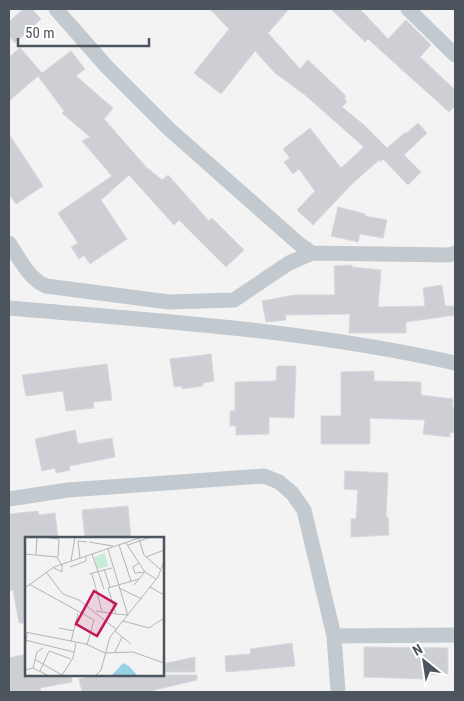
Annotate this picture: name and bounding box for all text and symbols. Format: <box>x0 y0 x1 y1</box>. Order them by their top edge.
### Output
scale bar <box>18 15 149 47</box>
text: 50 m <box>25 24 55 42</box>
inset map <box>25 537 164 676</box>
north arrow <box>399 636 449 686</box>
text: N <box>410 641 425 659</box>

